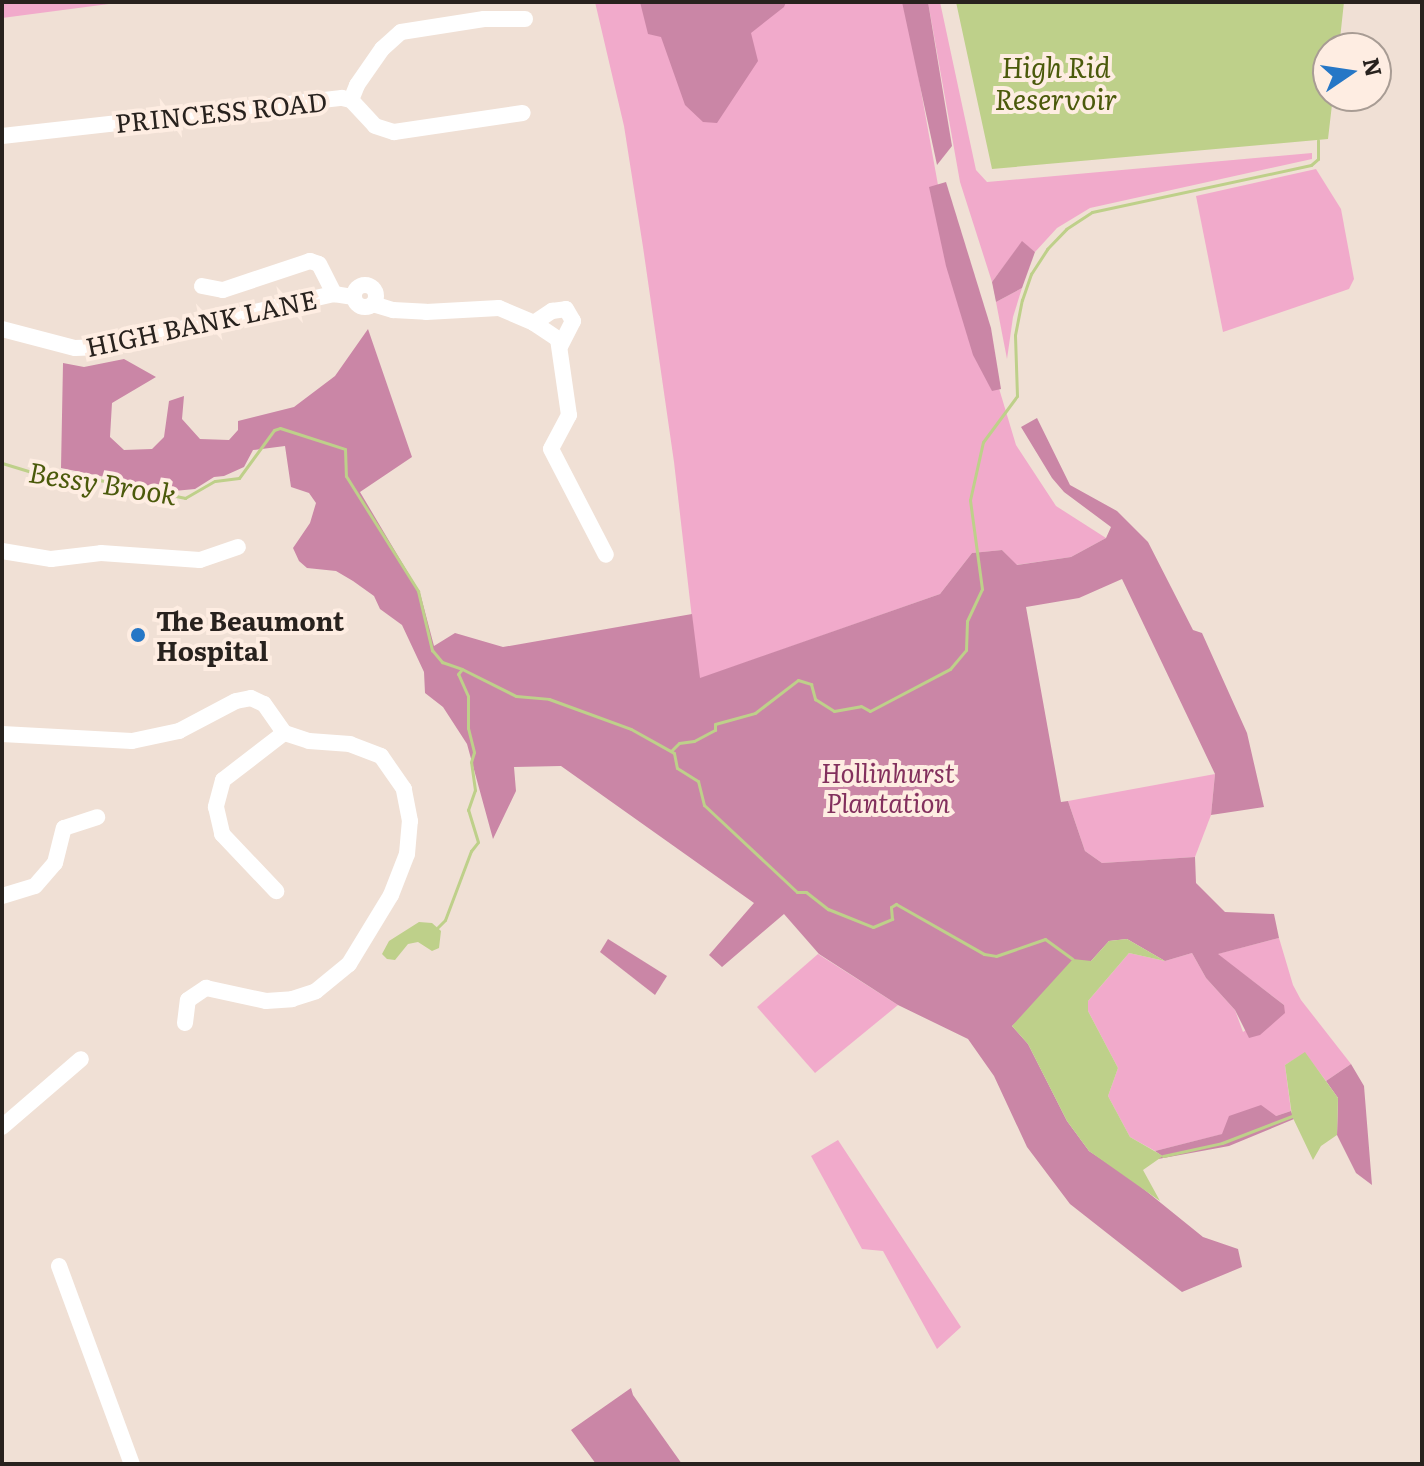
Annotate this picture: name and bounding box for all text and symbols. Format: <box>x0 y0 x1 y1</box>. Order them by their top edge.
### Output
north arrow <box>1312 32 1392 112</box>
water label: High Rid Reservoir <box>994 49 1118 115</box>
text: N <box>1356 54 1392 80</box>
street label: PRINCESS ROAD <box>113 84 329 138</box>
street label: HIGH BANK LANE <box>83 282 319 362</box>
water label: Bessy Brook <box>27 454 179 510</box>
place label: The Beaumont Hospital <box>156 604 344 666</box>
marker: The Beaumont Hospital <box>127 624 149 646</box>
park label: Hollinhurst Plantation <box>821 756 955 818</box>

